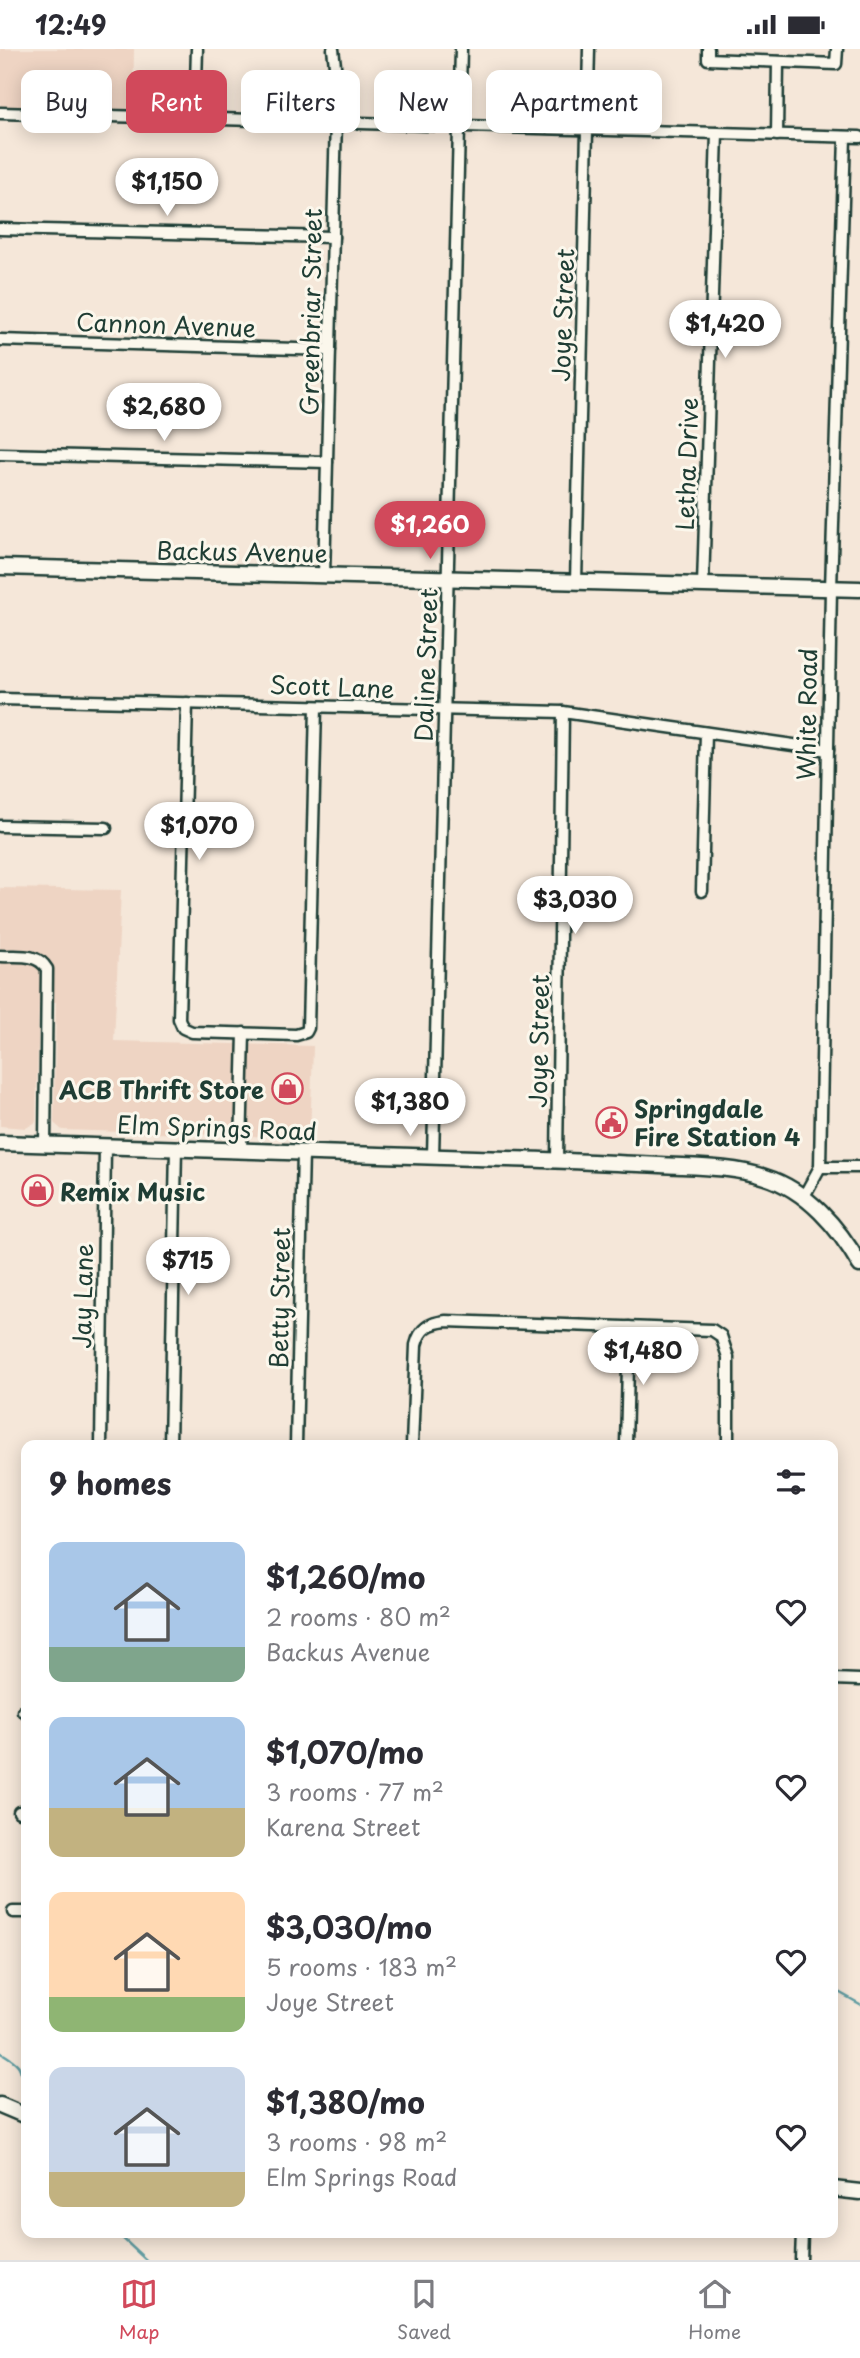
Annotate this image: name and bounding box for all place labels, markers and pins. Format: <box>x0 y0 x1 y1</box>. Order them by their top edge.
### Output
pin: $1,150 <box>110 159 224 218</box>
pin: $1,420 <box>668 301 782 360</box>
pin: $2,680 <box>107 383 221 443</box>
pin: $1,260 <box>373 501 487 561</box>
pin: $1,070 <box>142 803 256 862</box>
pin: $3,030 <box>518 877 632 936</box>
place label: ACB Thrift Store <box>58 1071 264 1107</box>
shop icon: ACB Thrift Store <box>270 1072 304 1106</box>
pin: $1,380 <box>353 1079 467 1138</box>
place label: Springdale Fire Station 4 <box>634 1090 800 1154</box>
public building icon: Springdale Fire Station 4 <box>594 1105 628 1139</box>
place label: Remix Music <box>60 1173 205 1209</box>
shop icon: Remix Music <box>20 1174 54 1208</box>
pin: $715 <box>147 1237 229 1297</box>
pin: $1,480 <box>586 1327 700 1387</box>

